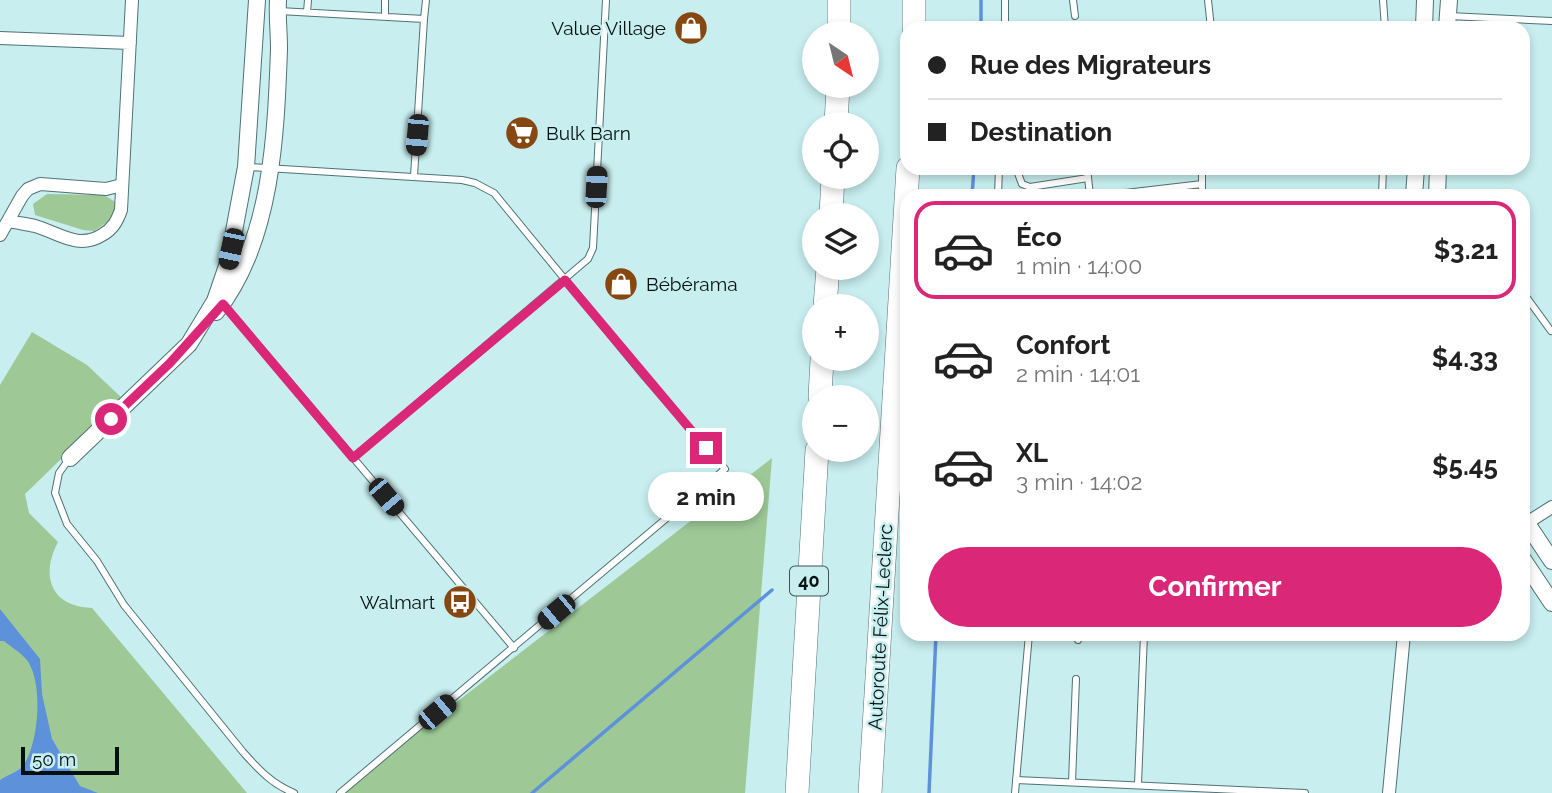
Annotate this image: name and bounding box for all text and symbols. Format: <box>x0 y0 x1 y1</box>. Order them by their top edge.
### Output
shop icon: Value Village <box>672 9 710 47</box>
place label: Value Village <box>551 17 666 39</box>
north arrow <box>802 21 878 98</box>
map controls <box>802 21 879 462</box>
text: Rue des Migrateurs <box>970 50 1211 80</box>
button: locate <box>802 112 879 189</box>
car <box>405 113 430 157</box>
supermarket icon: Bulk Barn <box>503 114 541 152</box>
text: Destination <box>970 117 1112 147</box>
place label: Bulk Barn <box>546 122 631 144</box>
car <box>585 165 608 209</box>
button: layers <box>802 203 879 280</box>
icon: car <box>932 219 995 282</box>
text: Éco <box>1016 222 1062 252</box>
car <box>217 226 246 272</box>
text: $3.21 <box>1434 235 1498 265</box>
text: 1 min · 14:00 <box>1016 252 1142 279</box>
shop icon: Bébérama <box>602 265 640 303</box>
place label: Bébérama <box>646 273 737 295</box>
button: + <box>802 294 879 371</box>
icon: car <box>932 327 995 390</box>
text: Confort <box>1016 330 1110 360</box>
text: $4.33 <box>1432 343 1498 373</box>
text: 2 min · 14:01 <box>1016 360 1140 387</box>
button: − <box>802 385 879 462</box>
route start <box>95 403 127 435</box>
route end <box>690 432 722 464</box>
icon: car <box>932 435 995 498</box>
text: XL <box>1016 438 1048 468</box>
text: $5.45 <box>1432 451 1498 481</box>
text: 3 min · 14:02 <box>1016 468 1143 495</box>
callout: 2 min <box>648 472 764 522</box>
car <box>365 474 408 520</box>
text: 2 min <box>676 483 736 510</box>
street label: Autoroute Félix-Leclerc <box>864 523 896 731</box>
button: Confirmer <box>928 547 1502 627</box>
road number: 40 <box>790 566 828 596</box>
bus stop icon: Walmart <box>441 583 479 621</box>
car <box>534 590 579 634</box>
place label: Walmart <box>360 591 436 613</box>
car <box>415 690 460 734</box>
scale bar <box>21 744 119 776</box>
text: 50 m <box>32 748 76 770</box>

